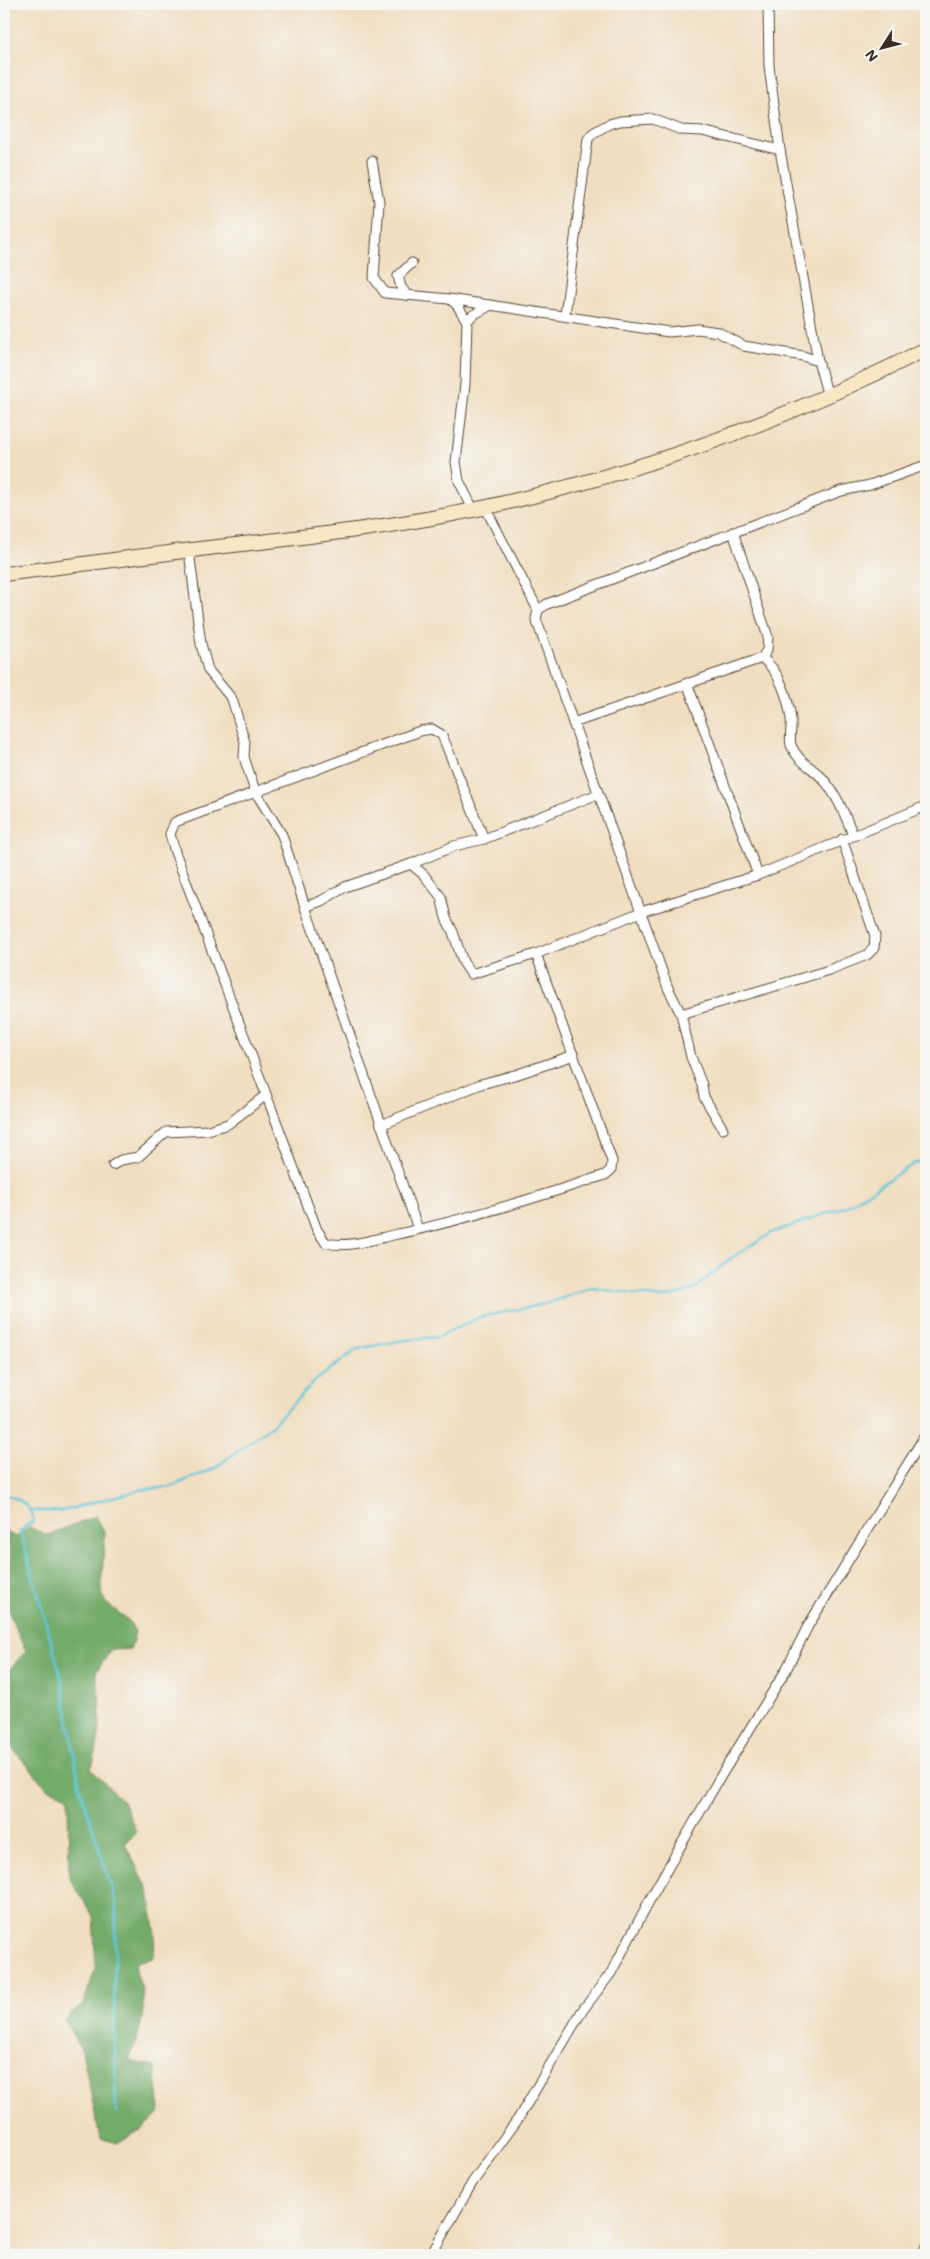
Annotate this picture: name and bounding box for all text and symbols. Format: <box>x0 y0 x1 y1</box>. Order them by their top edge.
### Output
north arrow <box>858 22 908 72</box>
text: N <box>860 46 882 66</box>

